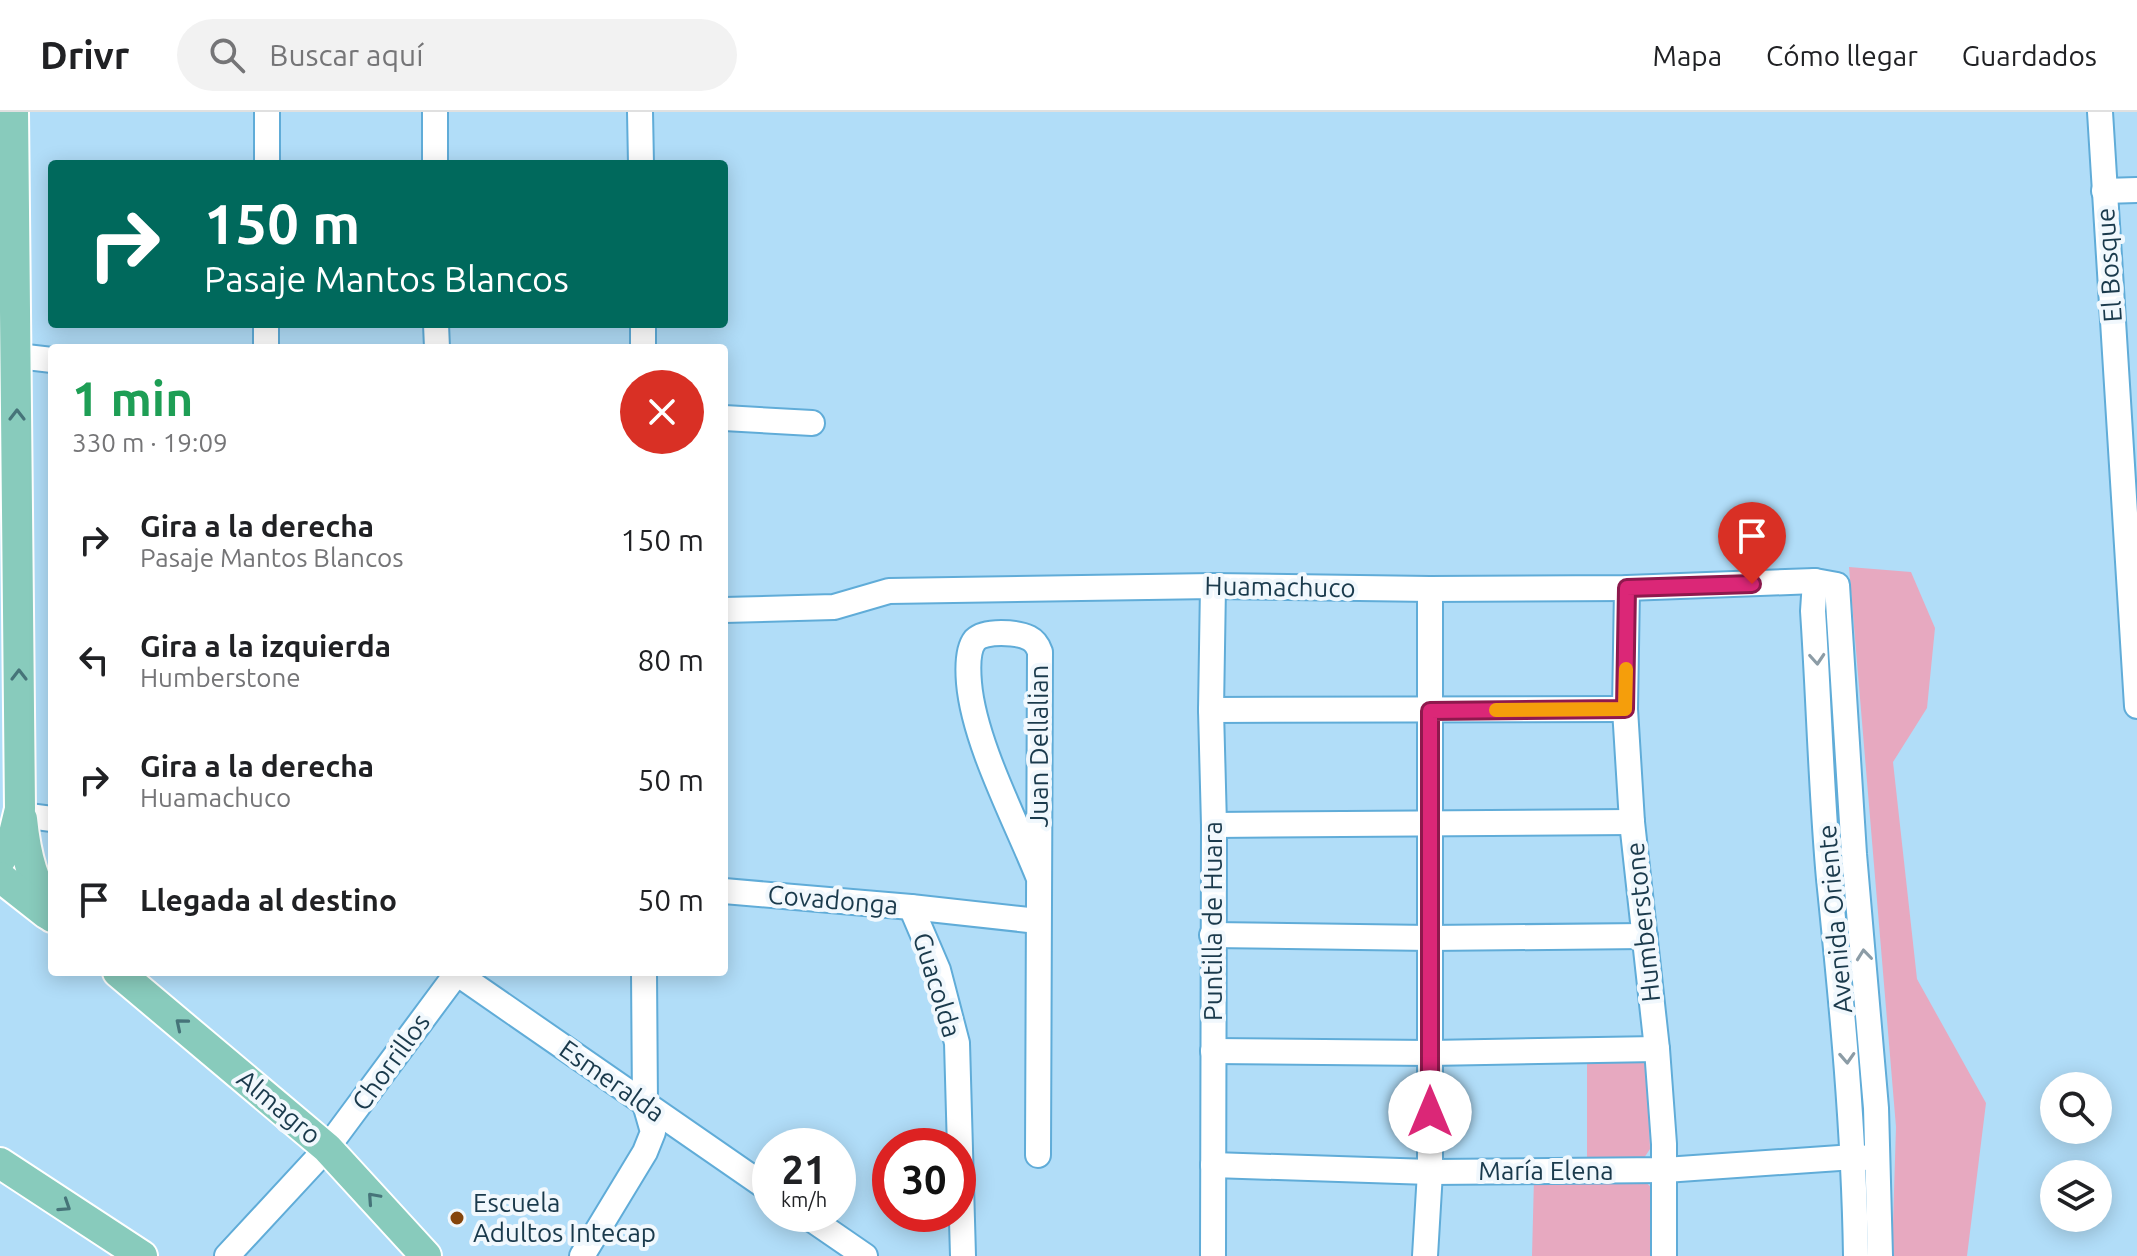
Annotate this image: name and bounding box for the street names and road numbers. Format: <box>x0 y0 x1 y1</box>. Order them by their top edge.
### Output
street label: El Bosque <box>2090 207 2127 323</box>
street label: Huamachuco <box>1204 571 1356 602</box>
street label: Juan Dellalian <box>1024 665 1053 827</box>
street label: Puntilla de Huara <box>1198 821 1227 1021</box>
street label: Avenida Oriente <box>1812 823 1857 1015</box>
street label: Humberstone <box>1620 841 1665 1003</box>
street label: Covadonga <box>767 879 899 920</box>
street label: Guacolda <box>908 929 967 1041</box>
street label: Chorrillos <box>346 1008 435 1116</box>
street label: Esmeralda <box>554 1034 670 1127</box>
street label: Almagro <box>232 1064 327 1150</box>
street label: María Elena <box>1478 1156 1614 1185</box>

